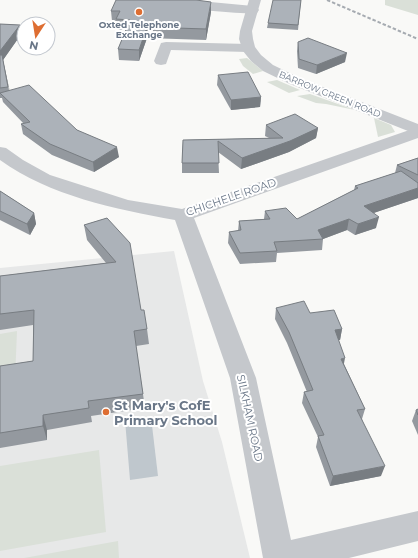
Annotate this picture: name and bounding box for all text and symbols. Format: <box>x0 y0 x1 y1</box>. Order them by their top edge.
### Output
marker: Oxted Telephone Exchange <box>134 7 144 17</box>
north arrow <box>16 16 56 56</box>
place label: Oxted Telephone Exchange <box>99 19 180 40</box>
text: N <box>28 38 40 54</box>
street label: BARROW GREEN ROAD <box>277 68 383 120</box>
street label: CHICHELE ROAD <box>184 175 278 219</box>
street label: SILKHAM ROAD <box>234 373 266 463</box>
place label: St Mary's CofE Primary School <box>114 397 217 428</box>
marker: St Mary's CofE Primary School <box>101 407 111 417</box>

